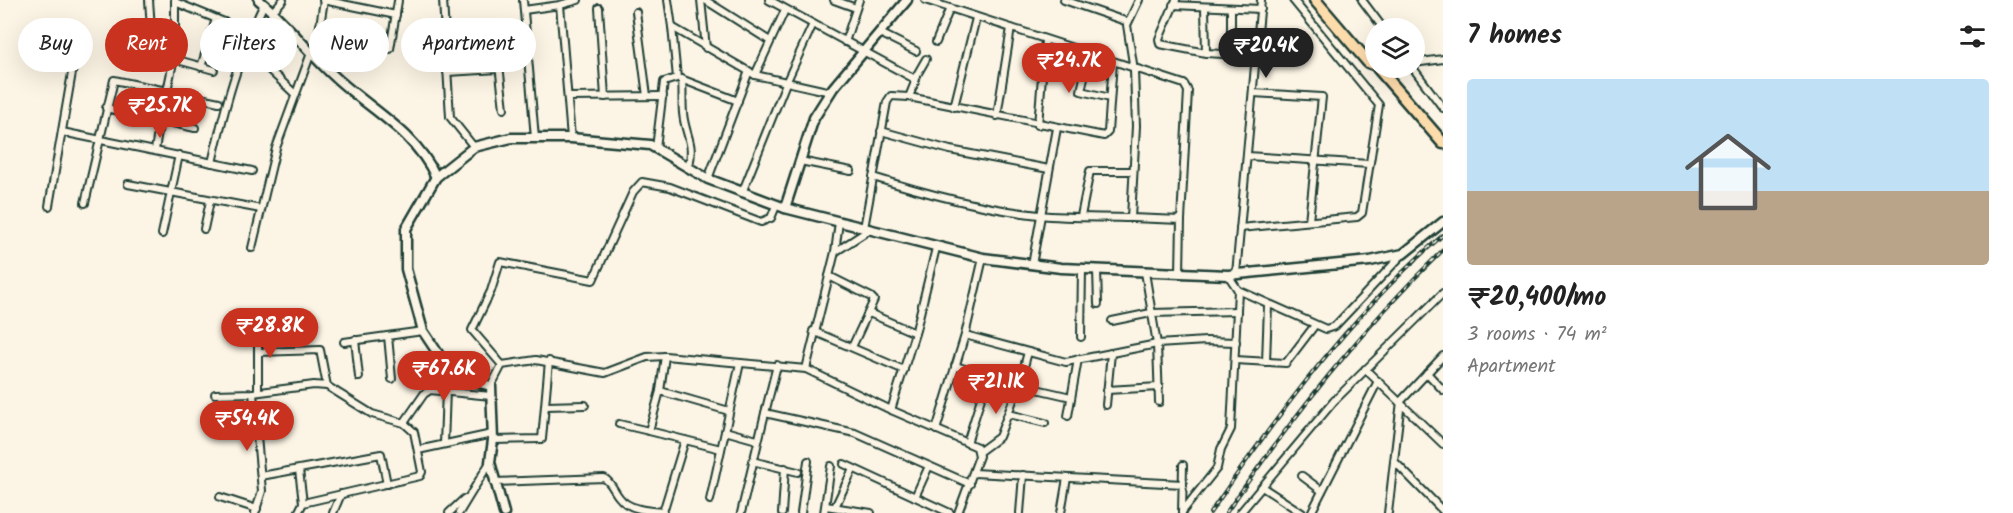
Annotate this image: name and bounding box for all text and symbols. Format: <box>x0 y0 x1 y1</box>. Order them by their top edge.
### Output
text: 7 homes <box>1467 15 1562 57</box>
chip: Buy <box>18 18 93 72</box>
chip: Rent <box>105 18 188 72</box>
chip: Filters <box>200 18 297 72</box>
chip: New <box>309 18 389 72</box>
chip: Apartment <box>401 18 536 72</box>
map controls <box>1365 18 1425 78</box>
button: layers <box>1365 18 1425 78</box>
icon: filters <box>1956 20 1989 53</box>
pin: ₹20.4K <box>1217 28 1315 79</box>
text: ₹20.4K <box>1233 31 1300 63</box>
pin: ₹24.7K <box>1020 43 1118 94</box>
text: ₹24.7K <box>1036 46 1102 78</box>
pin: ₹25.7K <box>111 88 209 139</box>
text: ₹25.7K <box>127 91 193 123</box>
icon: home <box>1674 118 1782 226</box>
text: ₹20,400/mo <box>1467 277 1606 319</box>
pin: ₹28.8K <box>221 308 319 359</box>
text: ₹28.8K <box>235 311 305 343</box>
text: 3 rooms · 74 m² <box>1467 319 1607 351</box>
pin: ₹67.6K <box>395 351 493 402</box>
text: Apartment <box>1467 351 1556 383</box>
text: ₹67.6K <box>411 354 477 386</box>
pin: ₹21.1K <box>947 364 1045 415</box>
text: ₹21.1K <box>967 367 1025 399</box>
pin: ₹54.4K <box>198 401 296 452</box>
text: ₹54.4K <box>214 404 280 436</box>

